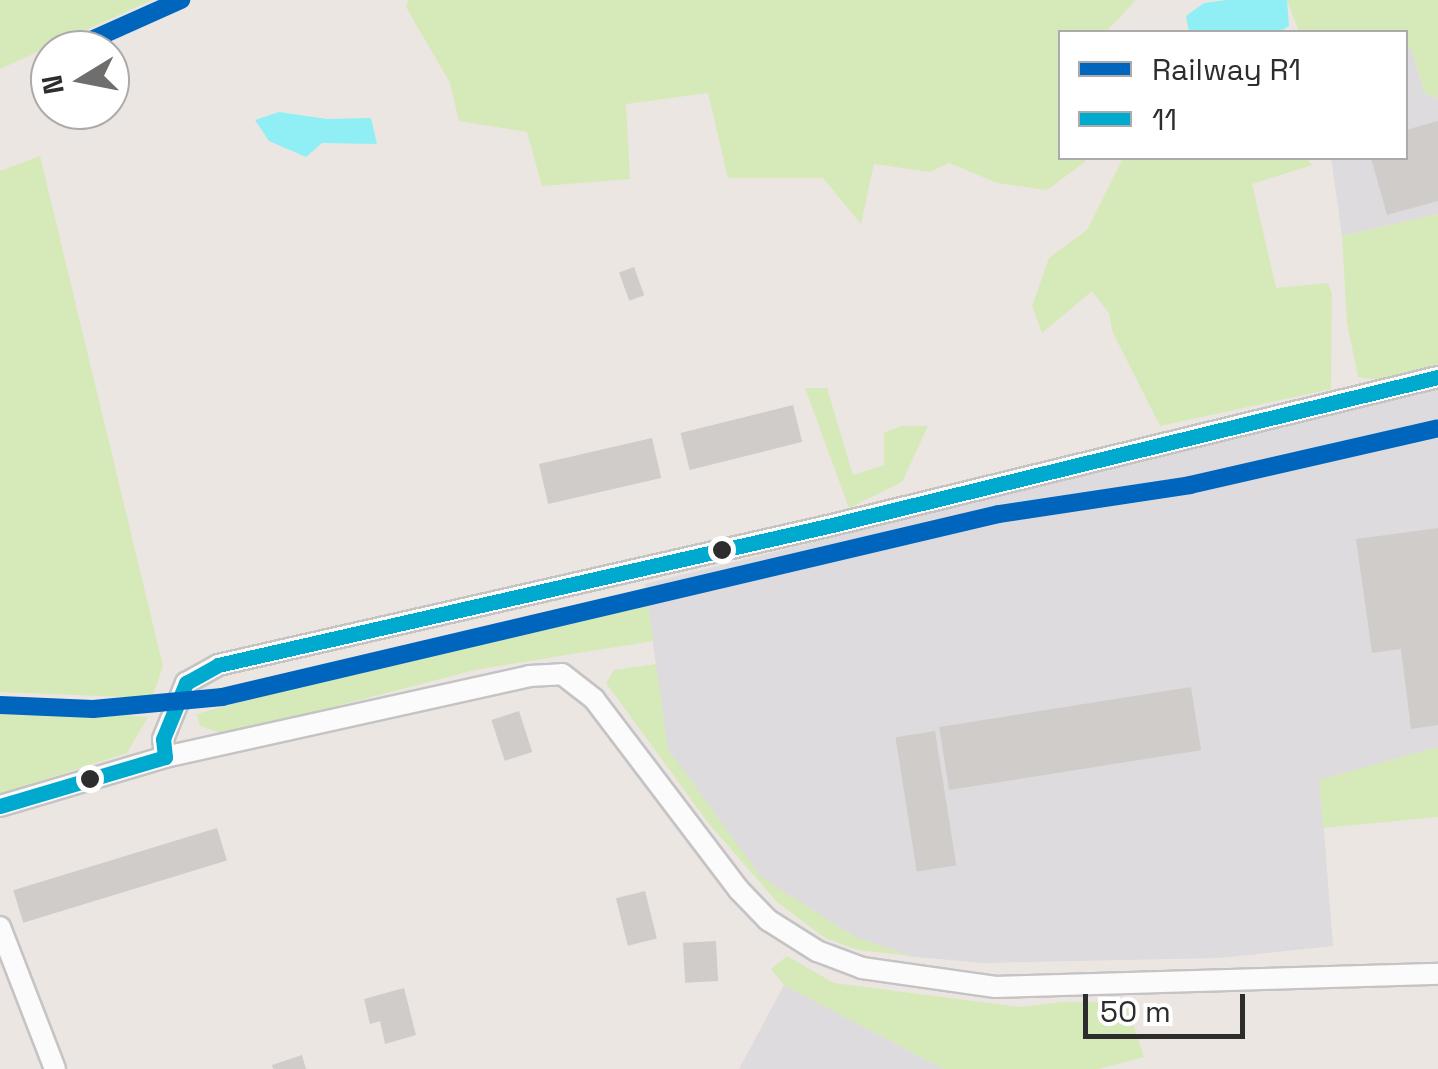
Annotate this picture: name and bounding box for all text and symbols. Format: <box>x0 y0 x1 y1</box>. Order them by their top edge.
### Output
north arrow <box>30 30 130 130</box>
legend <box>1058 30 1408 160</box>
text: Railway R1 <box>1152 50 1301 89</box>
text: N <box>33 73 72 97</box>
text: 11 <box>1152 100 1177 139</box>
unlabelled marker <box>712 540 732 560</box>
unlabelled marker <box>80 769 100 789</box>
scale bar <box>1088 974 1250 1036</box>
text: 50 m <box>1100 992 1171 1031</box>

